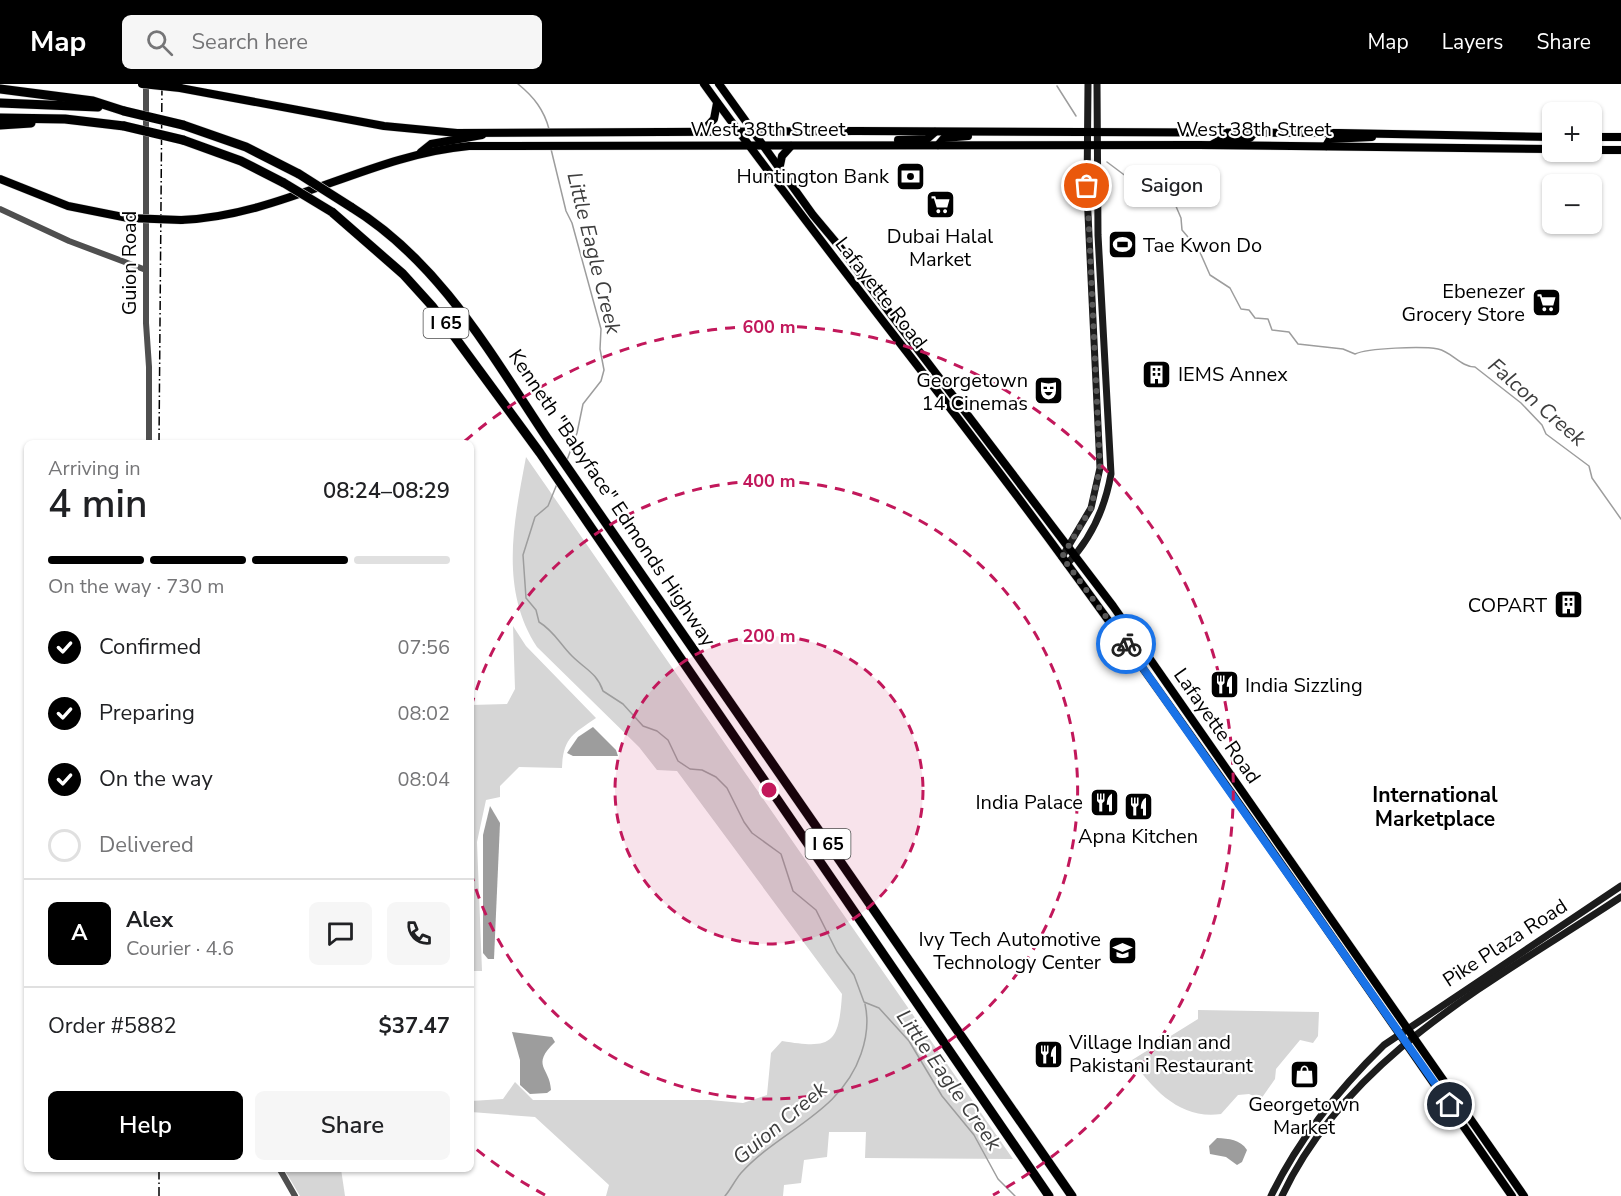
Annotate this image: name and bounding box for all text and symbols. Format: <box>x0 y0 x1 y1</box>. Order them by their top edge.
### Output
search box <box>122 15 542 69</box>
text: Map <box>30 23 86 61</box>
icon: search <box>143 26 176 59</box>
text: Search here <box>191 27 308 57</box>
text: Map <box>1367 28 1409 56</box>
text: Layers <box>1442 28 1503 56</box>
text: Share <box>1536 28 1591 56</box>
map controls <box>1542 102 1602 234</box>
button: + <box>1542 102 1602 162</box>
street label: West 38th Street <box>690 116 847 143</box>
street label: West 38th Street <box>1176 116 1333 143</box>
bank icon: Huntington Bank <box>894 160 926 192</box>
pin <box>1061 160 1112 211</box>
place label: Huntington Bank <box>736 163 890 190</box>
callout: Saigon <box>1123 165 1219 207</box>
water label: Little Eagle Creek <box>560 169 628 337</box>
icon: bag <box>1070 169 1103 202</box>
text: Saigon <box>1141 172 1203 199</box>
button: − <box>1542 174 1602 234</box>
supermarket icon: Dubai Halal Market <box>924 189 956 221</box>
street label: Guion Road <box>116 211 143 315</box>
place label: Dubai Halal Market <box>887 223 993 273</box>
sports icon: Tae Kwon Do <box>1106 229 1138 261</box>
street label: Lafayette Road <box>829 231 933 355</box>
place label: Tae Kwon Do <box>1143 232 1262 259</box>
place label: Ebenezer Grocery Store <box>1401 278 1525 328</box>
supermarket icon: Ebenezer Grocery Store <box>1530 286 1562 318</box>
road number: I 65 <box>424 308 468 338</box>
text: 600 m <box>742 315 796 339</box>
street label: Kenneth "Babyface" Edmonds Highway <box>502 344 722 652</box>
water label: Falcon Creek <box>1482 352 1592 453</box>
building icon: IEMS Annex <box>1141 358 1173 390</box>
place label: IEMS Annex <box>1178 361 1288 388</box>
place label: Georgetown 14 Cinemas <box>916 367 1028 417</box>
theatre icon: Georgetown 14 Cinemas <box>1033 375 1065 407</box>
text: Arriving in <box>48 455 141 482</box>
text: 400 m <box>742 469 796 493</box>
text: 08:24–08:29 <box>323 476 450 506</box>
text: 4 min <box>48 478 147 531</box>
text: On the way · 730 m <box>48 573 224 600</box>
building icon: COPART <box>1552 589 1584 621</box>
place label: COPART <box>1468 592 1547 619</box>
courier <box>1096 614 1156 674</box>
text: 200 m <box>742 624 796 648</box>
icon: bike <box>1110 628 1143 661</box>
icon: check <box>48 631 81 664</box>
text: Confirmed <box>99 632 201 662</box>
text: 07:56 <box>397 634 450 661</box>
street label: Lafayette Road <box>1167 663 1267 789</box>
restaurant icon: India Sizzling <box>1208 669 1240 701</box>
place label: India Sizzling <box>1245 672 1363 699</box>
icon: check <box>48 697 81 730</box>
text: Preparing <box>99 698 195 728</box>
text: 08:02 <box>397 700 450 727</box>
icon: check <box>48 763 81 796</box>
text: On the way <box>99 764 213 794</box>
text: 08:04 <box>397 766 450 793</box>
centre of rings <box>759 780 779 800</box>
district label: International Marketplace <box>1372 781 1498 833</box>
restaurant icon: India Palace <box>1088 786 1120 818</box>
place label: India Palace <box>975 789 1083 816</box>
restaurant icon: Apna Kitchen <box>1122 790 1154 822</box>
place label: Apna Kitchen <box>1078 823 1198 850</box>
road number: I 65 <box>806 829 850 859</box>
text: Delivered <box>99 830 194 860</box>
street label: Pike Plaza Road <box>1437 893 1573 993</box>
button: chat <box>309 902 372 965</box>
button: phone <box>387 902 450 965</box>
text: Alex <box>126 905 173 935</box>
text: A <box>71 918 88 948</box>
place label: Ivy Tech Automotive Technology Center <box>918 926 1101 976</box>
school or university icon: Ivy Tech Automotive Technology Center <box>1106 934 1138 966</box>
text: Courier · 4.6 <box>126 935 234 962</box>
water label: Little Eagle Creek <box>890 1004 1008 1156</box>
text: Order #5882 <box>48 1011 177 1041</box>
text: $37.47 <box>379 1011 450 1041</box>
place label: Village Indian and Pakistani Restaurant <box>1068 1029 1254 1079</box>
restaurant icon: Village Indian and Pakistani Restaurant <box>1032 1038 1064 1070</box>
shop icon: Georgetown Market <box>1288 1058 1320 1090</box>
water label: Guion Creek <box>727 1075 834 1171</box>
pin <box>1424 1079 1475 1130</box>
icon: home <box>1433 1088 1466 1121</box>
button: Help <box>48 1091 243 1160</box>
button: Share <box>255 1091 450 1160</box>
place label: Georgetown Market <box>1248 1091 1360 1141</box>

